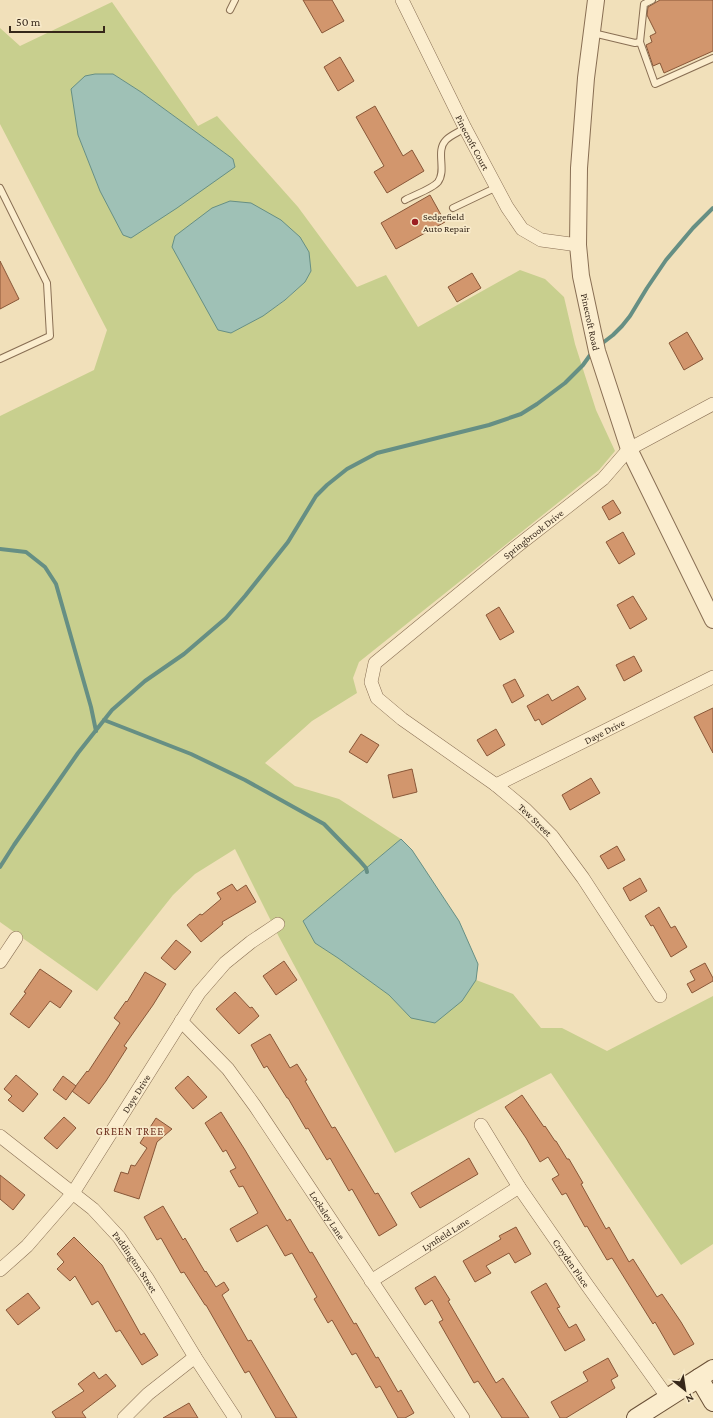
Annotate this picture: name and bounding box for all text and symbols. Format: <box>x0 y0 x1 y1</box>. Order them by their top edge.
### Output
scale bar <box>10 8 104 34</box>
text: 50 m <box>16 15 41 29</box>
street label: Pinecroft Court <box>454 113 492 173</box>
place label: Sedgefield Auto Repair <box>423 211 470 234</box>
marker: Sedgefield Auto Repair <box>410 217 420 227</box>
street label: Pinecroft Road <box>579 292 602 352</box>
street label: Springbrook Drive <box>501 507 566 561</box>
street label: Daye Drive <box>582 716 627 746</box>
street label: Tew Street <box>516 801 554 839</box>
street label: Daye Drive <box>119 1071 152 1115</box>
district label: GREEN TREE <box>96 1125 164 1137</box>
street label: Locksley Lane <box>308 1189 348 1242</box>
street label: Lynfield Lane <box>420 1214 471 1253</box>
street label: Paddington Street <box>111 1229 160 1295</box>
street label: Croyden Place <box>551 1236 593 1290</box>
north arrow <box>665 1370 705 1410</box>
text: N <box>683 1392 696 1406</box>

